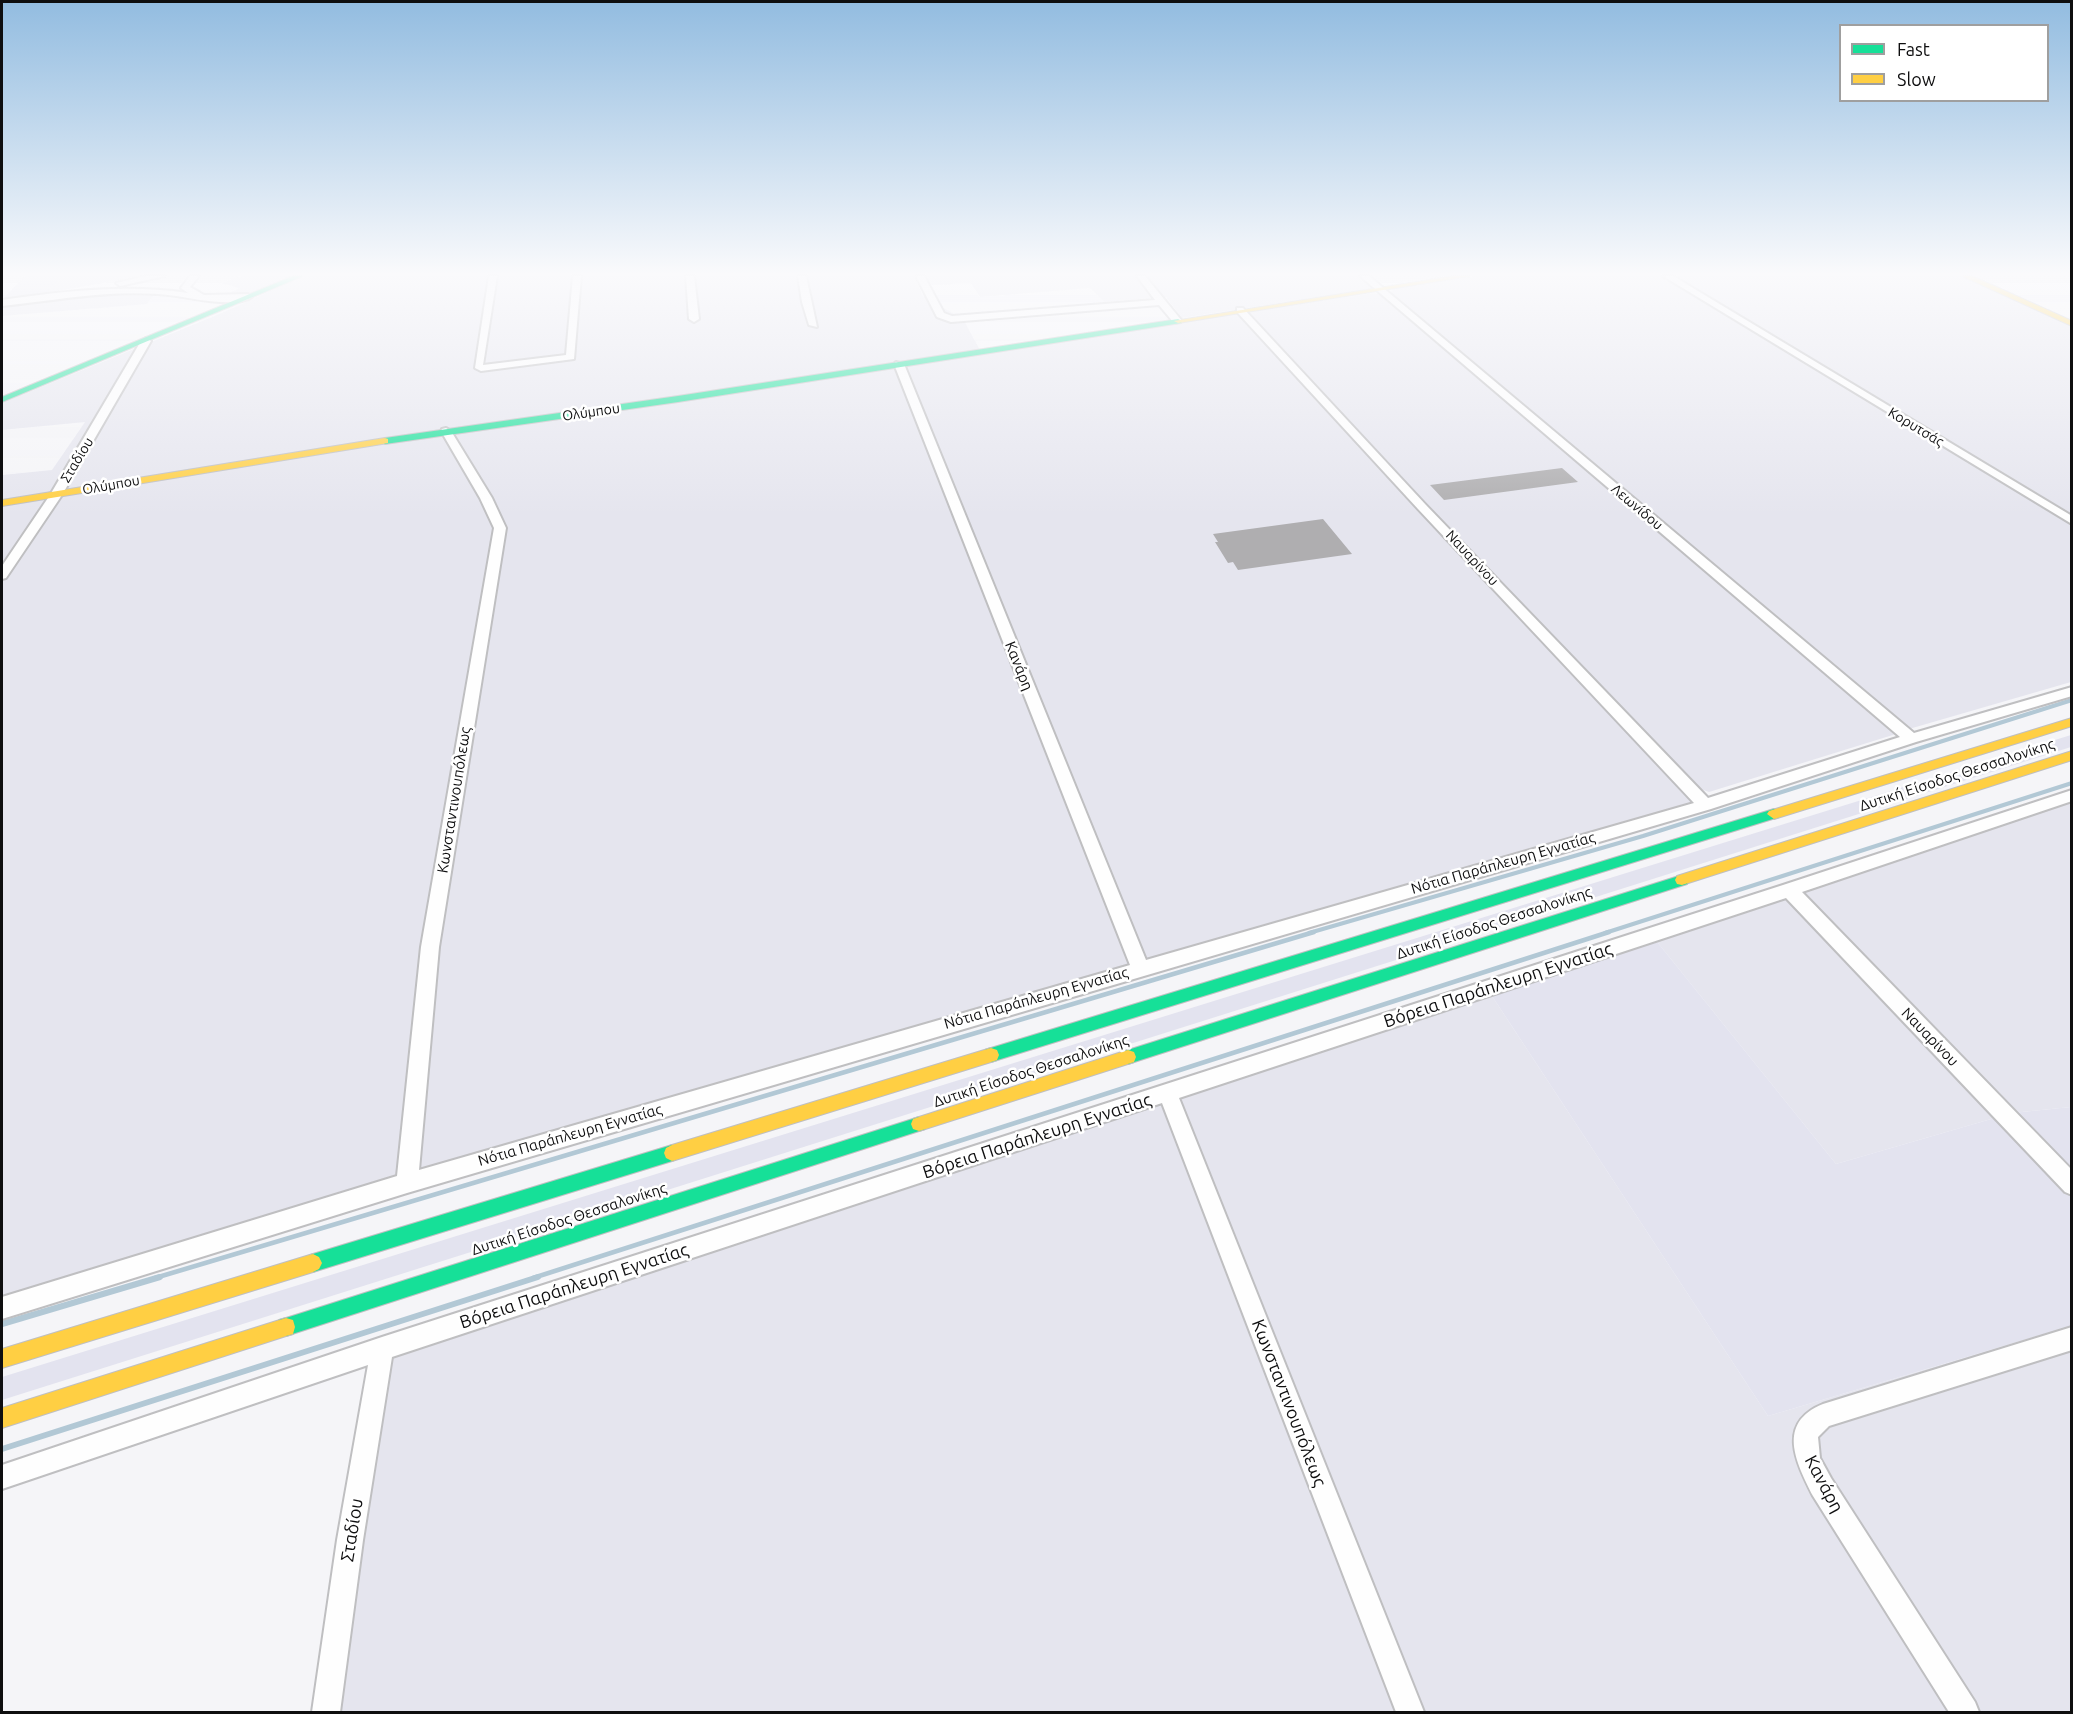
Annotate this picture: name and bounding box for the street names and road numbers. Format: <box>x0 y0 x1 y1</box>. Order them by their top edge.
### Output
street label: Ολύμπου <box>561 400 621 424</box>
street label: Κορυτσάς <box>1885 404 1947 450</box>
street label: Σταδίου <box>57 434 97 486</box>
street label: Ολύμπου <box>81 472 141 498</box>
street label: Λεωνίδου <box>1608 481 1666 533</box>
street label: Ναυαρίνου <box>1442 527 1502 589</box>
street label: Κανάρη <box>1001 639 1037 693</box>
street label: Κωνσταντινουπόλεως <box>434 726 474 874</box>
street label: Δυτική Είσοδος Θεσσαλονίκης <box>1857 735 2057 815</box>
street label: Νότια Παράπλευρη Εγνατίας <box>1409 828 1597 898</box>
street label: Δυτική Είσοδος Θεσσαλονίκης <box>1394 883 1594 963</box>
street label: Βόρεια Παράπλευρη Εγνατίας <box>1381 938 1615 1032</box>
street label: Νότια Παράπλευρη Εγνατίας <box>942 963 1130 1033</box>
street label: Ναυαρίνου <box>1898 1004 1962 1070</box>
street label: Δυτική Είσοδος Θεσσαλονίκης <box>931 1031 1131 1111</box>
street label: Βόρεια Παράπλευρη Εγνατίας <box>920 1089 1154 1183</box>
street label: Νότια Παράπλευρη Εγνατίας <box>476 1100 664 1170</box>
street label: Δυτική Είσοδος Θεσσαλονίκης <box>469 1179 669 1259</box>
street label: Βόρεια Παράπλευρη Εγνατίας <box>457 1239 691 1333</box>
street label: Κωνσταντινουπόλεως <box>1247 1316 1331 1490</box>
street label: Κανάρη <box>1800 1452 1848 1516</box>
street label: Σταδίου <box>336 1497 368 1563</box>

